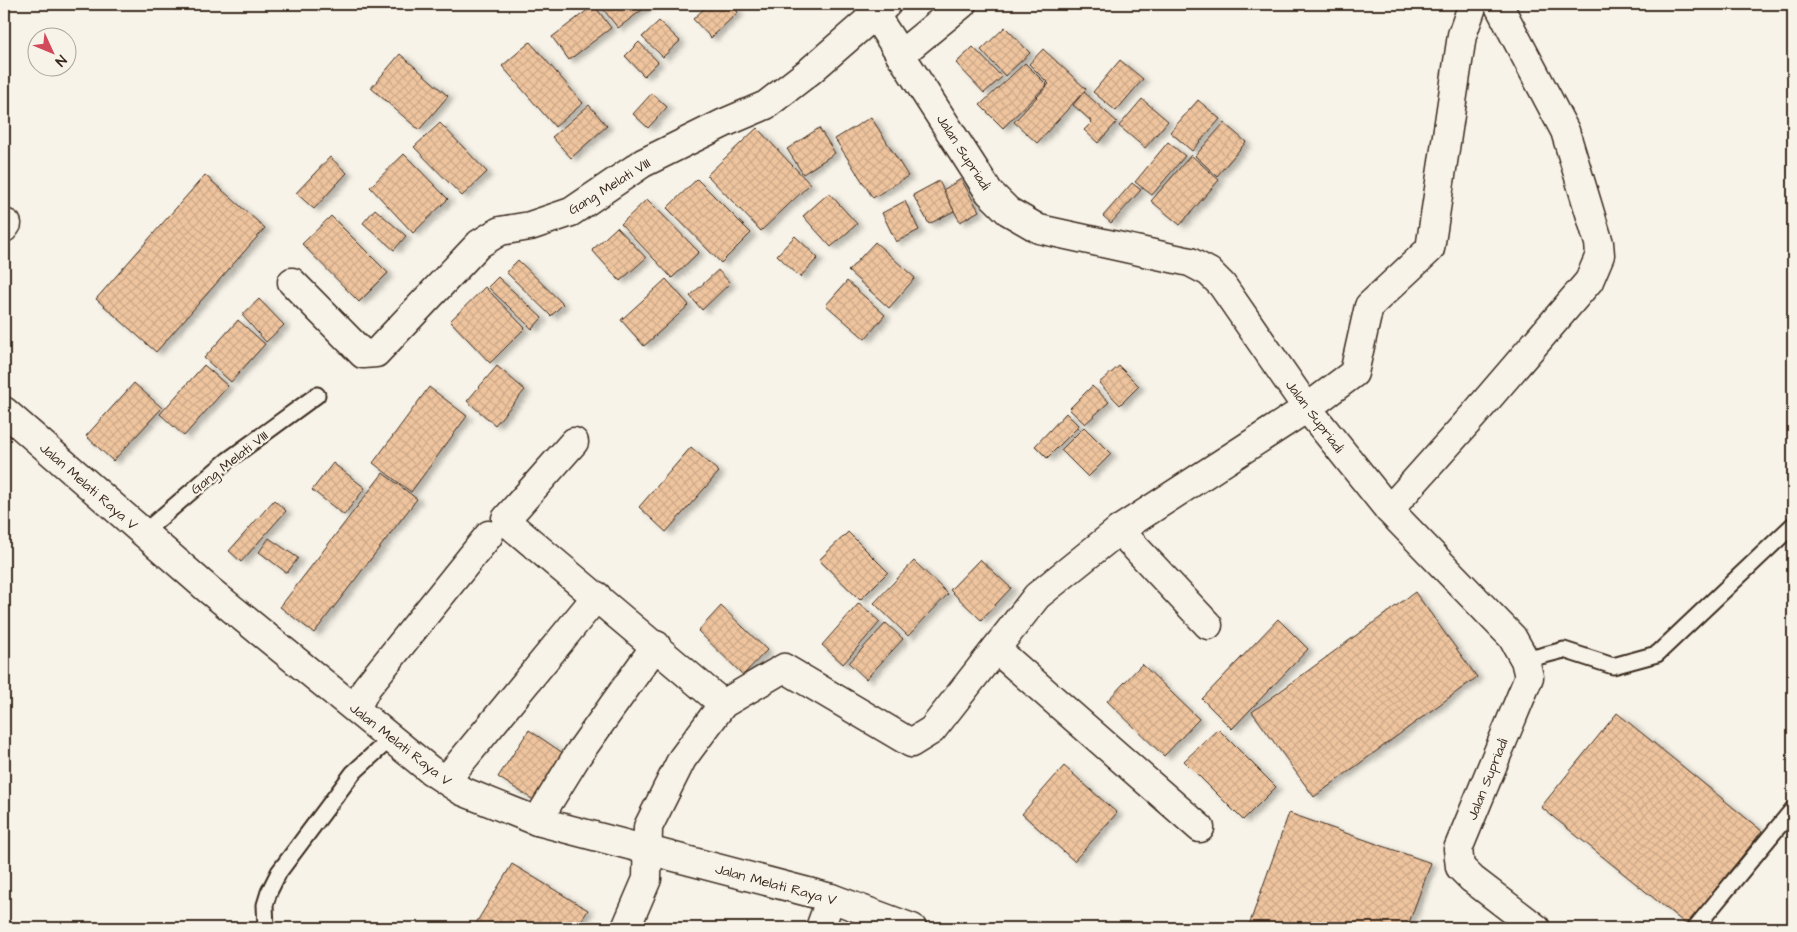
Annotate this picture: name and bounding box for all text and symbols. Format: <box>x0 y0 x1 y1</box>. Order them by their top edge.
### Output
north arrow <box>28 28 78 78</box>
text: N <box>50 50 71 71</box>
street label: Jalan Supriadi <box>931 111 995 194</box>
street label: Gang Melati VIII <box>565 154 655 220</box>
street label: Jalan Supriadi <box>1280 376 1348 457</box>
street label: Gang Melati VIII <box>187 426 273 499</box>
street label: Jalan Melati Raya V <box>35 438 142 535</box>
street label: Jalan Melati Raya V <box>345 699 456 791</box>
street label: Jalan Supriadi <box>1462 735 1513 823</box>
street label: Jalan Melati Raya V <box>713 859 839 911</box>

